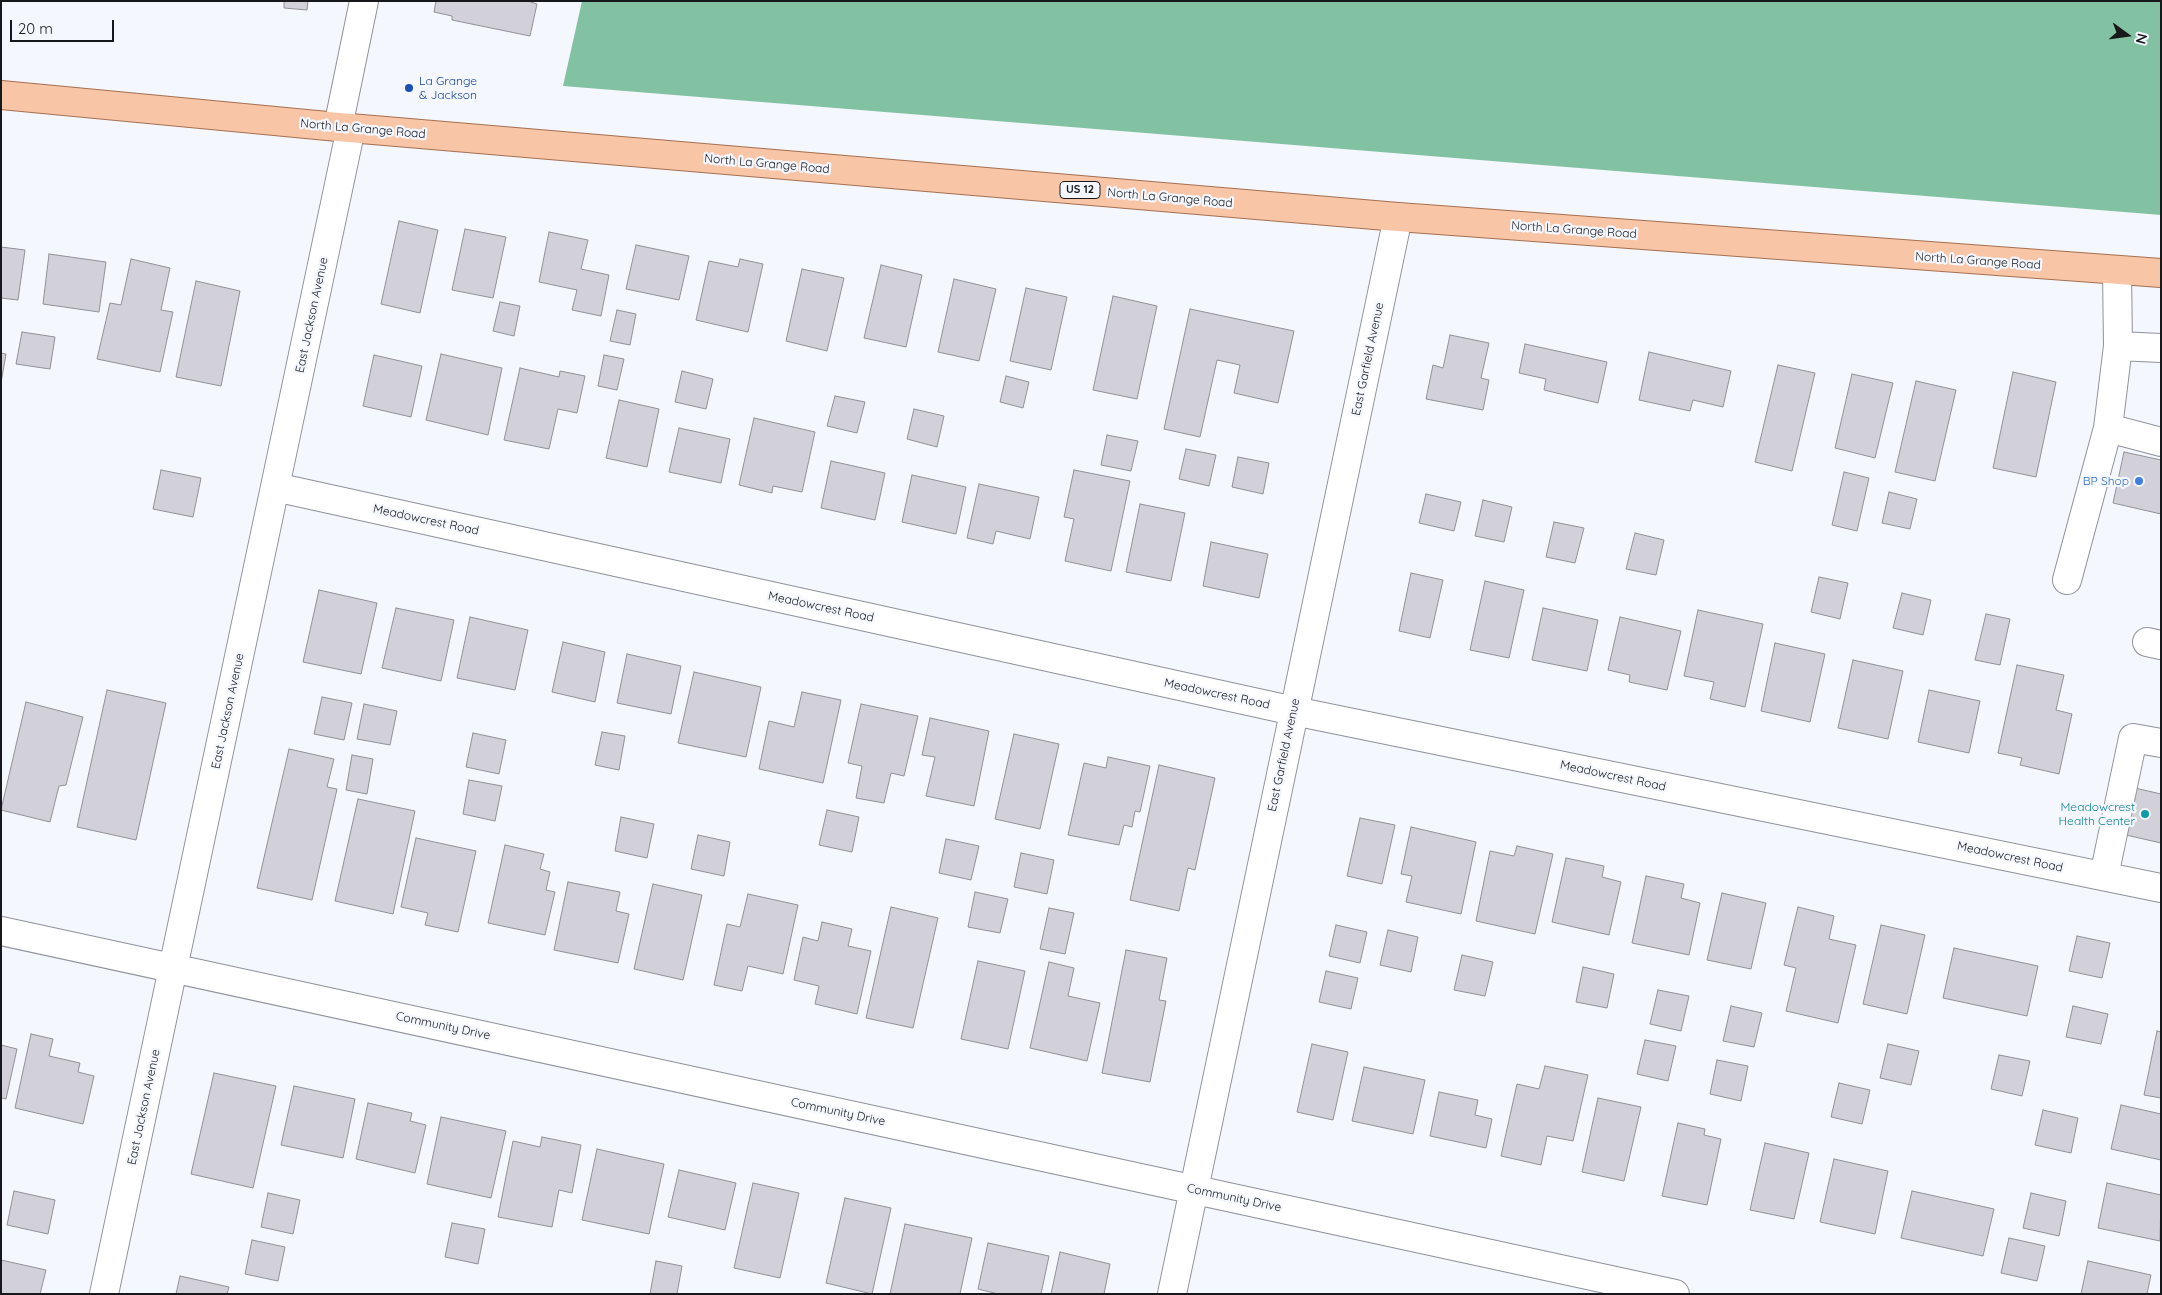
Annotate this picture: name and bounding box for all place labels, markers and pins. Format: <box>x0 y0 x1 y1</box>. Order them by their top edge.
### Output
place label: La Grange & Jackson <box>419 74 477 102</box>
marker: La Grange & Jackson <box>403 82 415 94</box>
place label: BP Shop <box>2083 474 2129 488</box>
marker: BP Shop <box>2133 475 2145 487</box>
place label: Meadowcrest Health Center <box>2058 800 2135 828</box>
marker: Meadowcrest Health Center <box>2139 808 2151 820</box>

